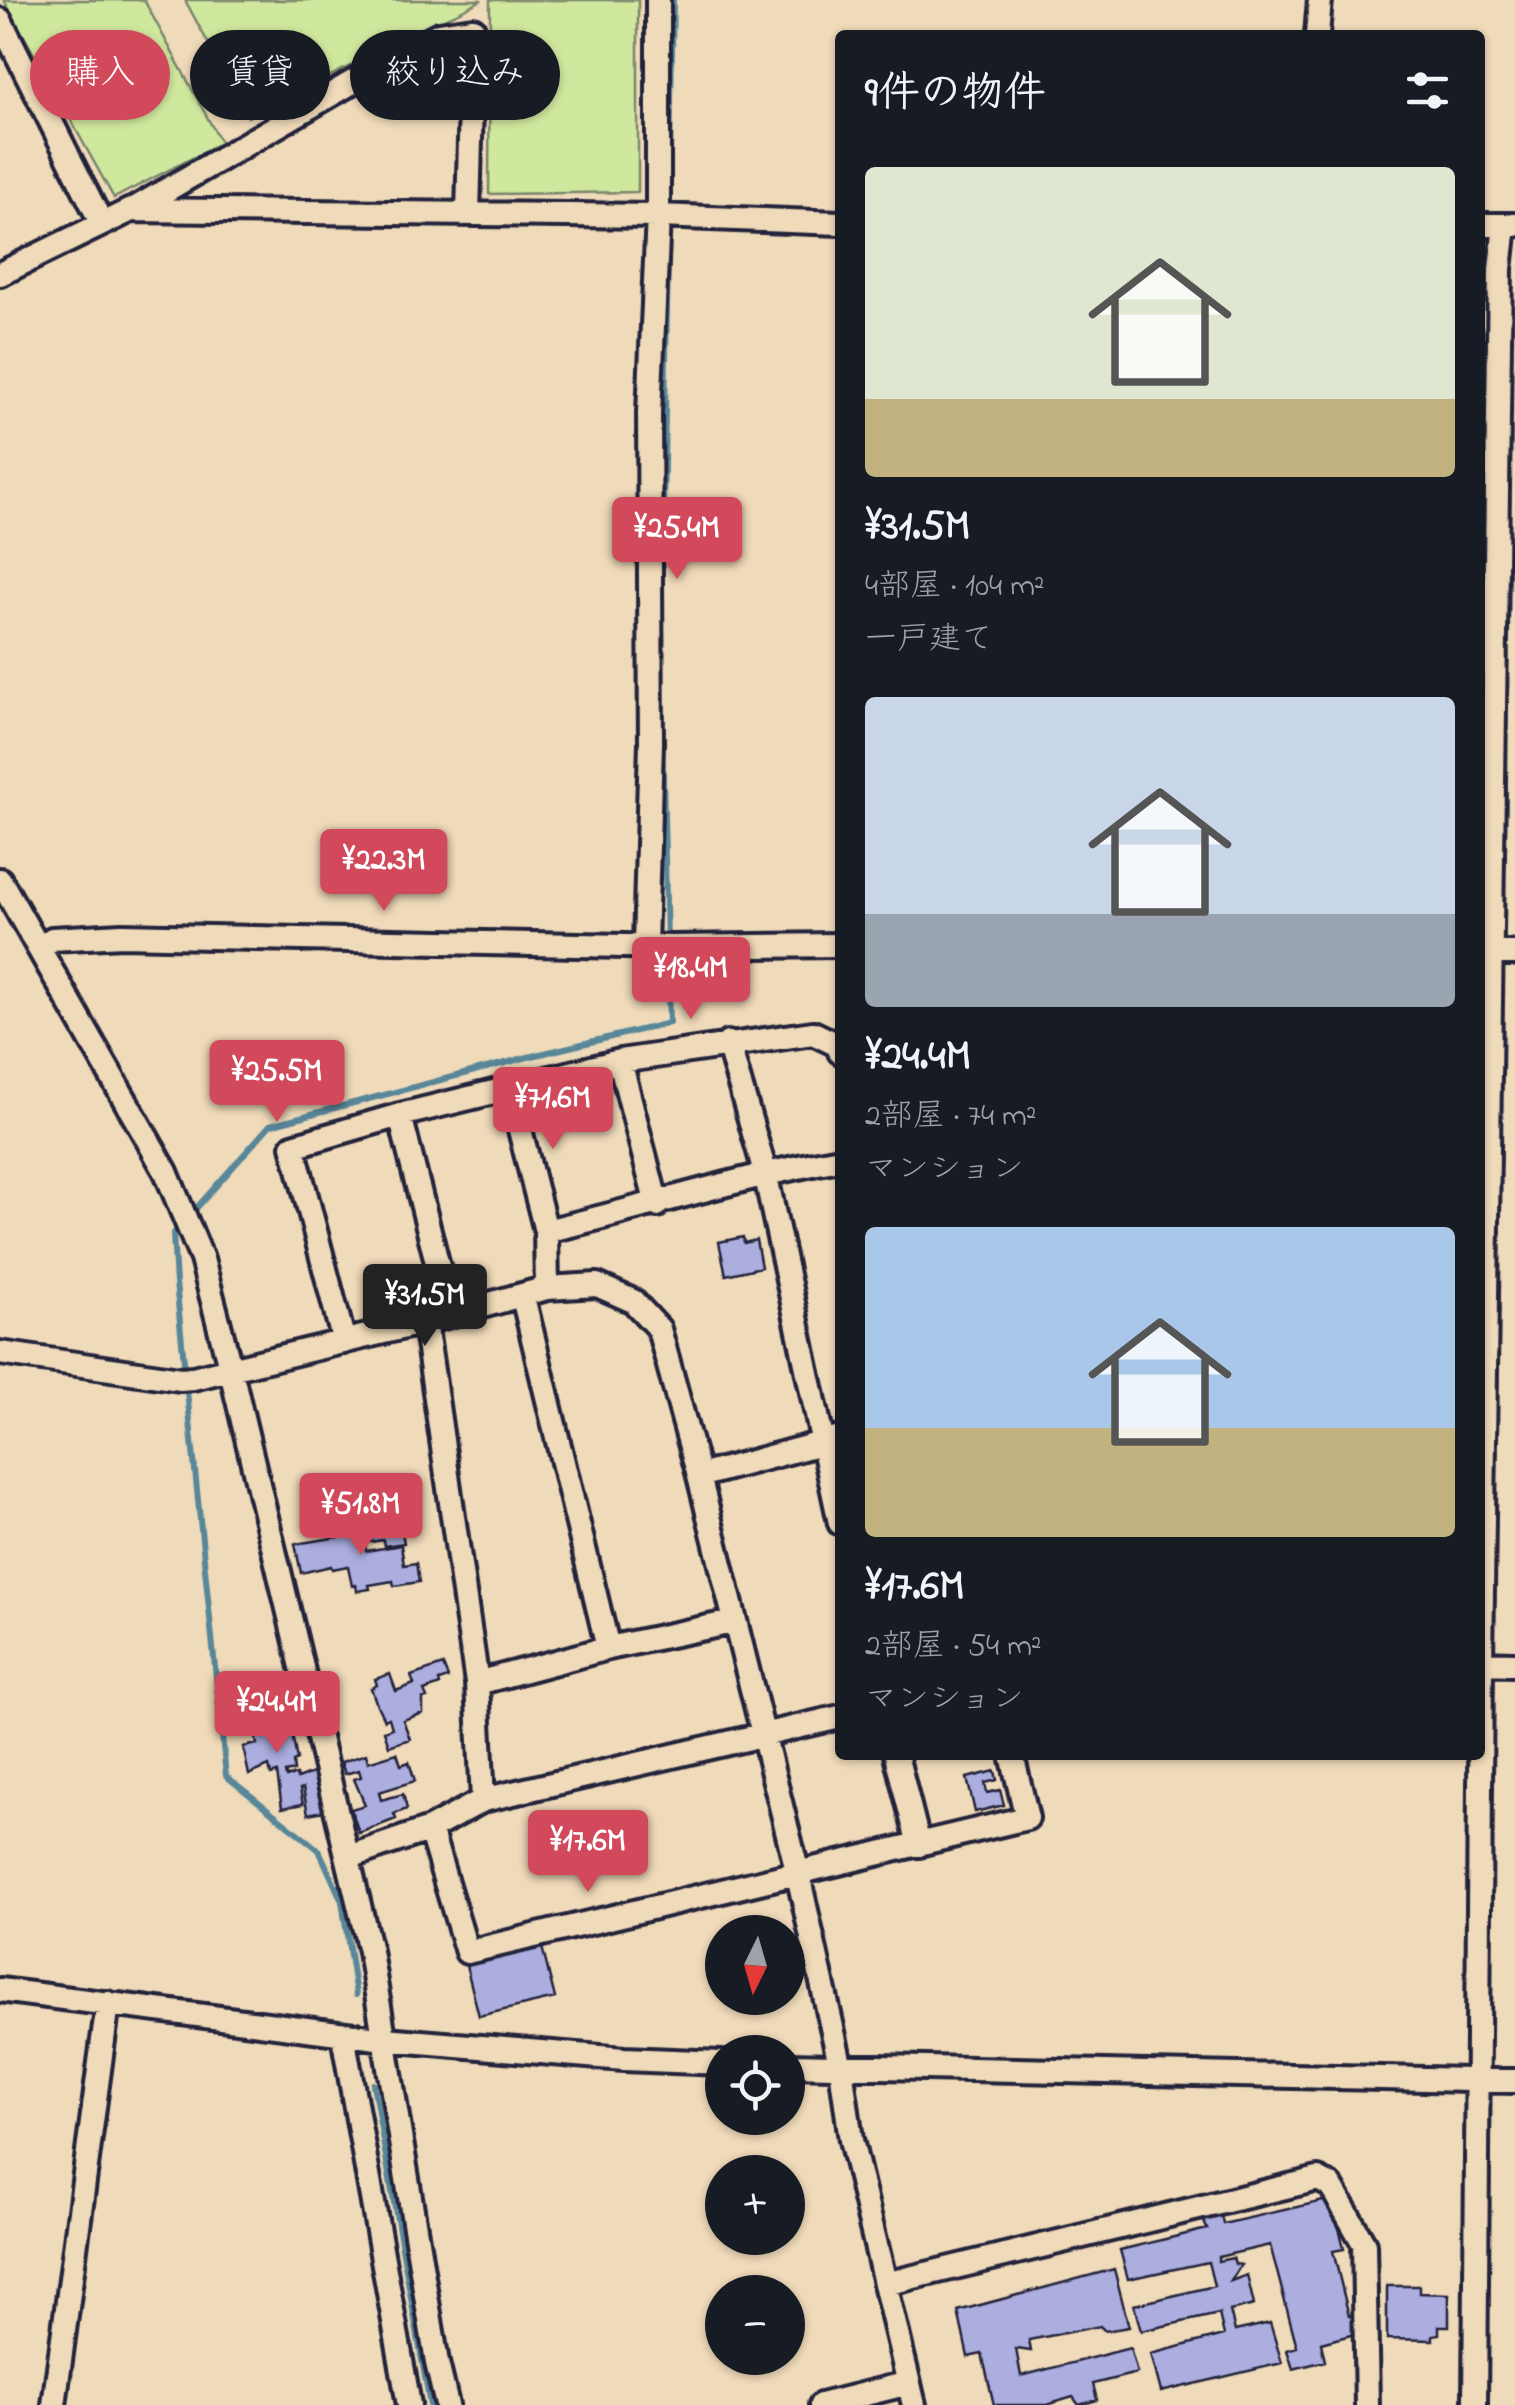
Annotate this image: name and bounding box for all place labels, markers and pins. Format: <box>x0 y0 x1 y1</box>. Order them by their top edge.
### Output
pin: ¥25.4M <box>596 497 758 582</box>
pin: ¥22.3M <box>303 829 465 914</box>
pin: ¥18.4M <box>610 937 772 1022</box>
pin: ¥25.5M <box>196 1040 358 1125</box>
pin: ¥71.6M <box>472 1067 634 1152</box>
pin: ¥31.5M <box>344 1264 506 1349</box>
pin: ¥51.8M <box>280 1473 442 1558</box>
pin: ¥24.4M <box>196 1671 358 1756</box>
pin: ¥17.6M <box>507 1810 669 1895</box>

